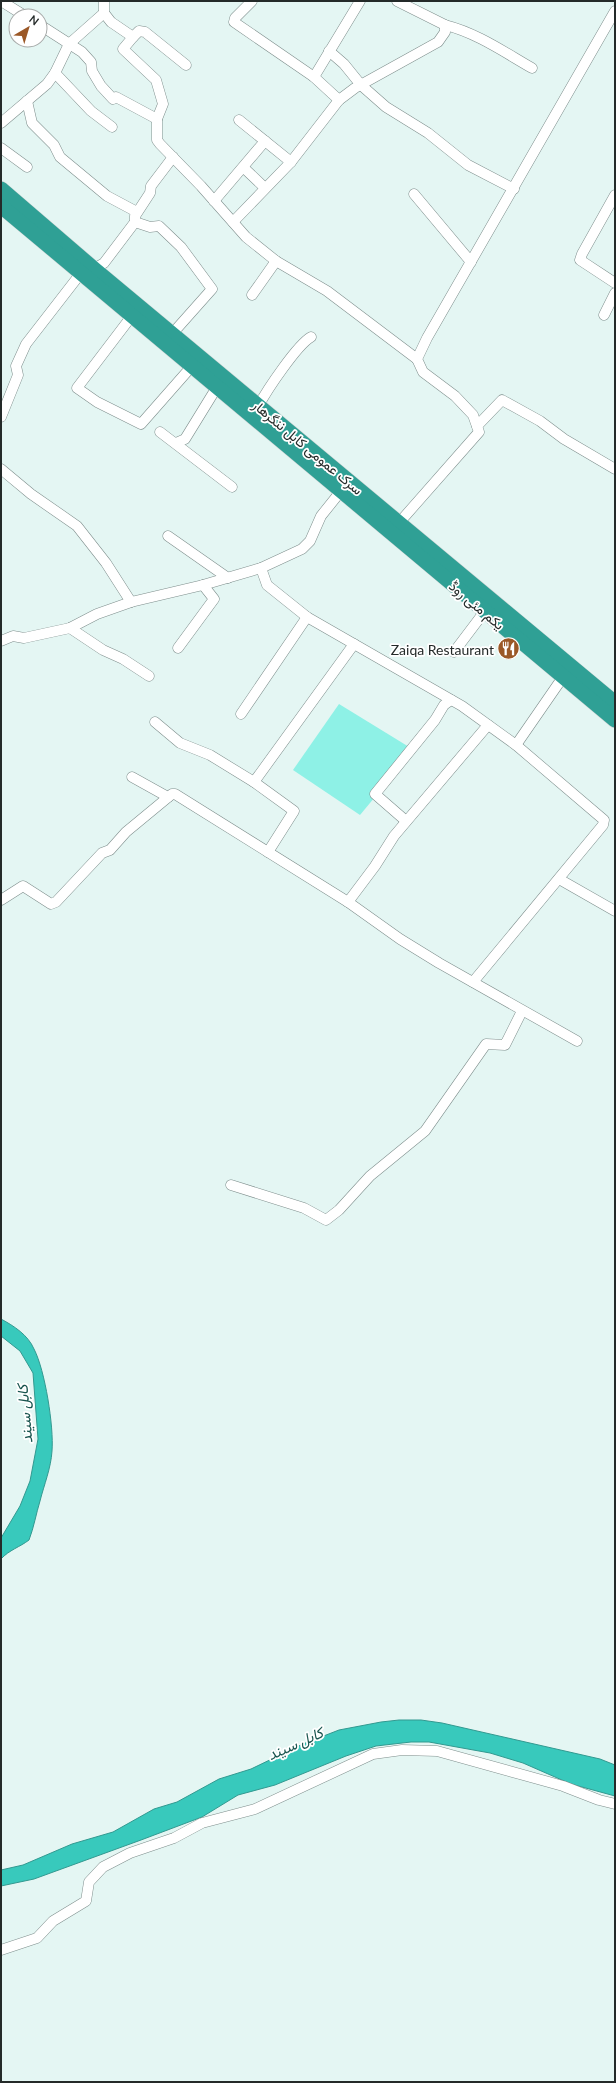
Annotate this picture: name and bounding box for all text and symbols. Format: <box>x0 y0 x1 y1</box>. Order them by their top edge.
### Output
north arrow <box>8 8 48 48</box>
text: N <box>27 12 42 27</box>
street label: سرک عمومی کابل ننگرهار <box>248 395 366 499</box>
street label: یکم مئی روڈ <box>445 577 508 634</box>
restaurant icon: Zaiqa Restaurant <box>496 636 522 662</box>
place label: Zaiqa Restaurant <box>391 641 494 658</box>
water label: کابل سيند <box>12 1381 37 1444</box>
water label: کابل سيند <box>264 1722 328 1764</box>

